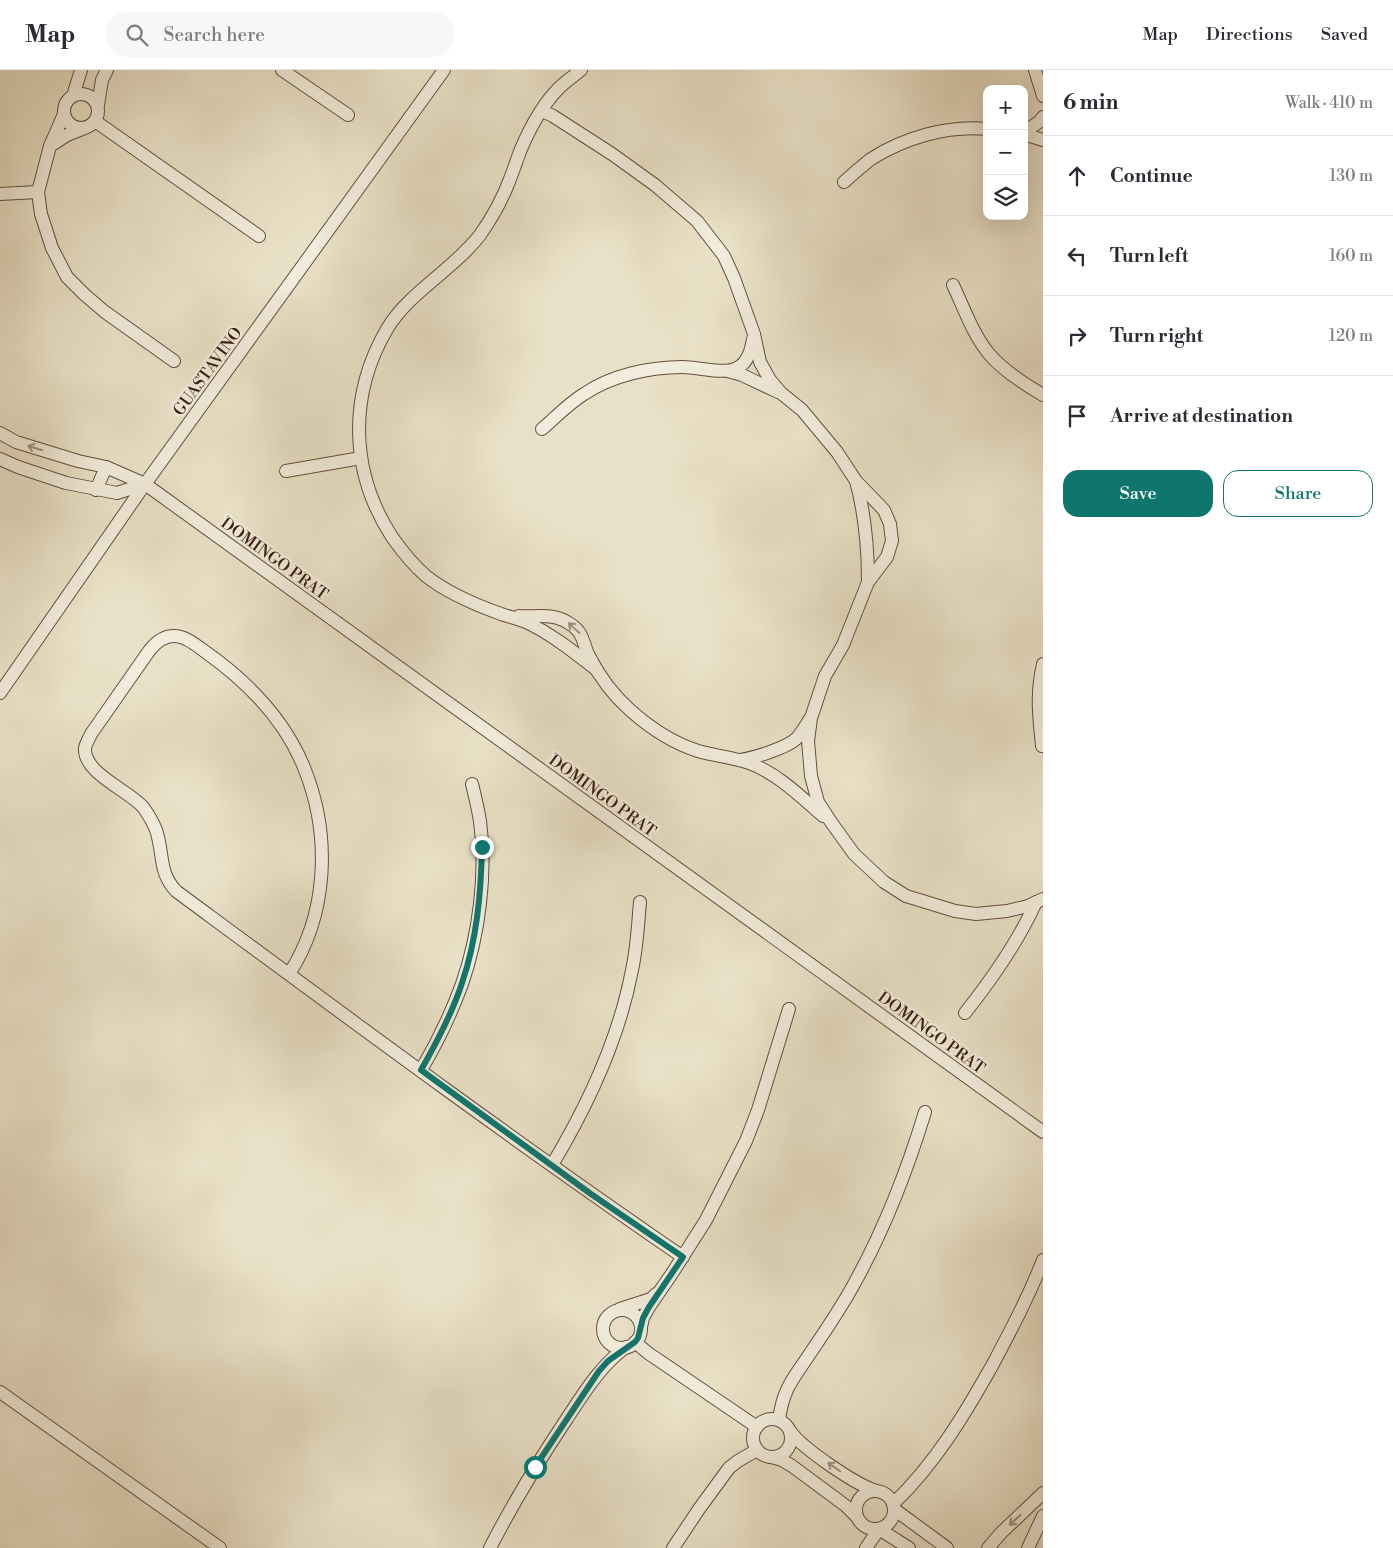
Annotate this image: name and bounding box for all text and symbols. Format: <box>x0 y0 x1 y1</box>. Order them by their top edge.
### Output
search box <box>105 12 455 57</box>
text: Map <box>25 20 75 50</box>
icon: search <box>123 21 151 49</box>
text: Search here <box>163 23 265 47</box>
text: Map <box>1142 23 1178 46</box>
text: Directions <box>1206 23 1293 46</box>
text: Saved <box>1321 23 1368 46</box>
map controls <box>983 85 1028 220</box>
button: + <box>983 85 1028 130</box>
text: 6 min <box>1063 90 1118 116</box>
text: Walk · 410 m <box>1285 93 1373 113</box>
button: − <box>983 130 1028 175</box>
icon: ahead <box>1063 162 1091 190</box>
text: Continue <box>1110 164 1193 188</box>
text: 130 m <box>1329 166 1373 186</box>
button: layers <box>983 175 1028 220</box>
icon: left <box>1063 242 1091 270</box>
text: Turn left <box>1110 244 1189 268</box>
text: 160 m <box>1329 246 1373 266</box>
icon: right <box>1063 322 1091 350</box>
street label: GUASTAVINO <box>169 323 247 420</box>
text: Turn right <box>1110 324 1203 348</box>
text: 120 m <box>1329 326 1373 346</box>
icon: arrive <box>1063 402 1091 430</box>
text: Arrive at destination <box>1110 404 1293 428</box>
one-way arrow <box>27 442 43 452</box>
button: Save <box>1063 470 1213 517</box>
button: Share <box>1223 470 1373 517</box>
street label: DOMINGO PRAT <box>217 513 332 605</box>
one-way arrow <box>567 623 580 634</box>
street label: DOMINGO PRAT <box>545 750 660 842</box>
route end <box>471 836 494 859</box>
street label: DOMINGO PRAT <box>874 987 989 1079</box>
route start <box>524 1456 547 1479</box>
one-way arrow <box>827 1462 841 1472</box>
one-way arrow <box>1008 1514 1021 1526</box>

